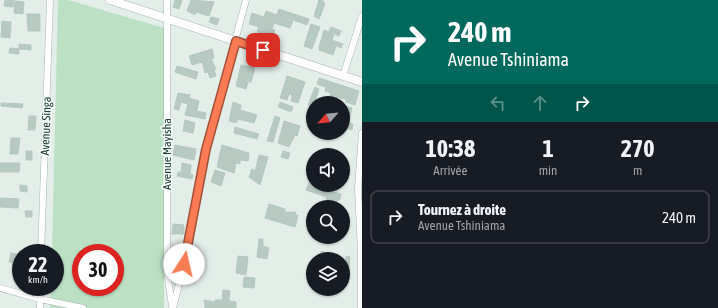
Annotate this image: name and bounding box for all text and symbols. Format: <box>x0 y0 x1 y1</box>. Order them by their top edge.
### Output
icon: right <box>382 16 434 68</box>
text: 240 m <box>448 16 511 48</box>
pin <box>246 33 280 67</box>
icon: arrive <box>252 39 274 61</box>
text: Avenue Tshiniama <box>448 49 569 70</box>
icon: left <box>487 92 509 114</box>
icon: ahead <box>529 92 551 114</box>
icon: right <box>571 92 593 114</box>
street label: Avenue Singa <box>38 96 54 156</box>
north arrow <box>306 96 350 140</box>
map controls <box>306 96 350 296</box>
street label: Avenue Mayisha <box>160 118 174 190</box>
text: 10:38 <box>425 135 475 162</box>
text: 1 <box>542 135 554 162</box>
text: 270 <box>621 135 655 162</box>
button: sound <box>306 148 350 192</box>
text: Arrivée <box>433 163 467 178</box>
text: min <box>539 163 557 178</box>
text: m <box>633 163 642 178</box>
button: search <box>306 200 350 244</box>
text: Tournez à droite <box>418 201 506 218</box>
icon: right <box>384 206 406 228</box>
text: 240 m <box>662 209 696 226</box>
text: Avenue Tshiniama <box>418 218 505 233</box>
position arrow <box>163 243 205 285</box>
speed limit sign: 30 <box>72 244 124 296</box>
button: layers <box>306 252 350 296</box>
text: 22 <box>29 253 47 276</box>
text: km/h <box>28 274 48 285</box>

